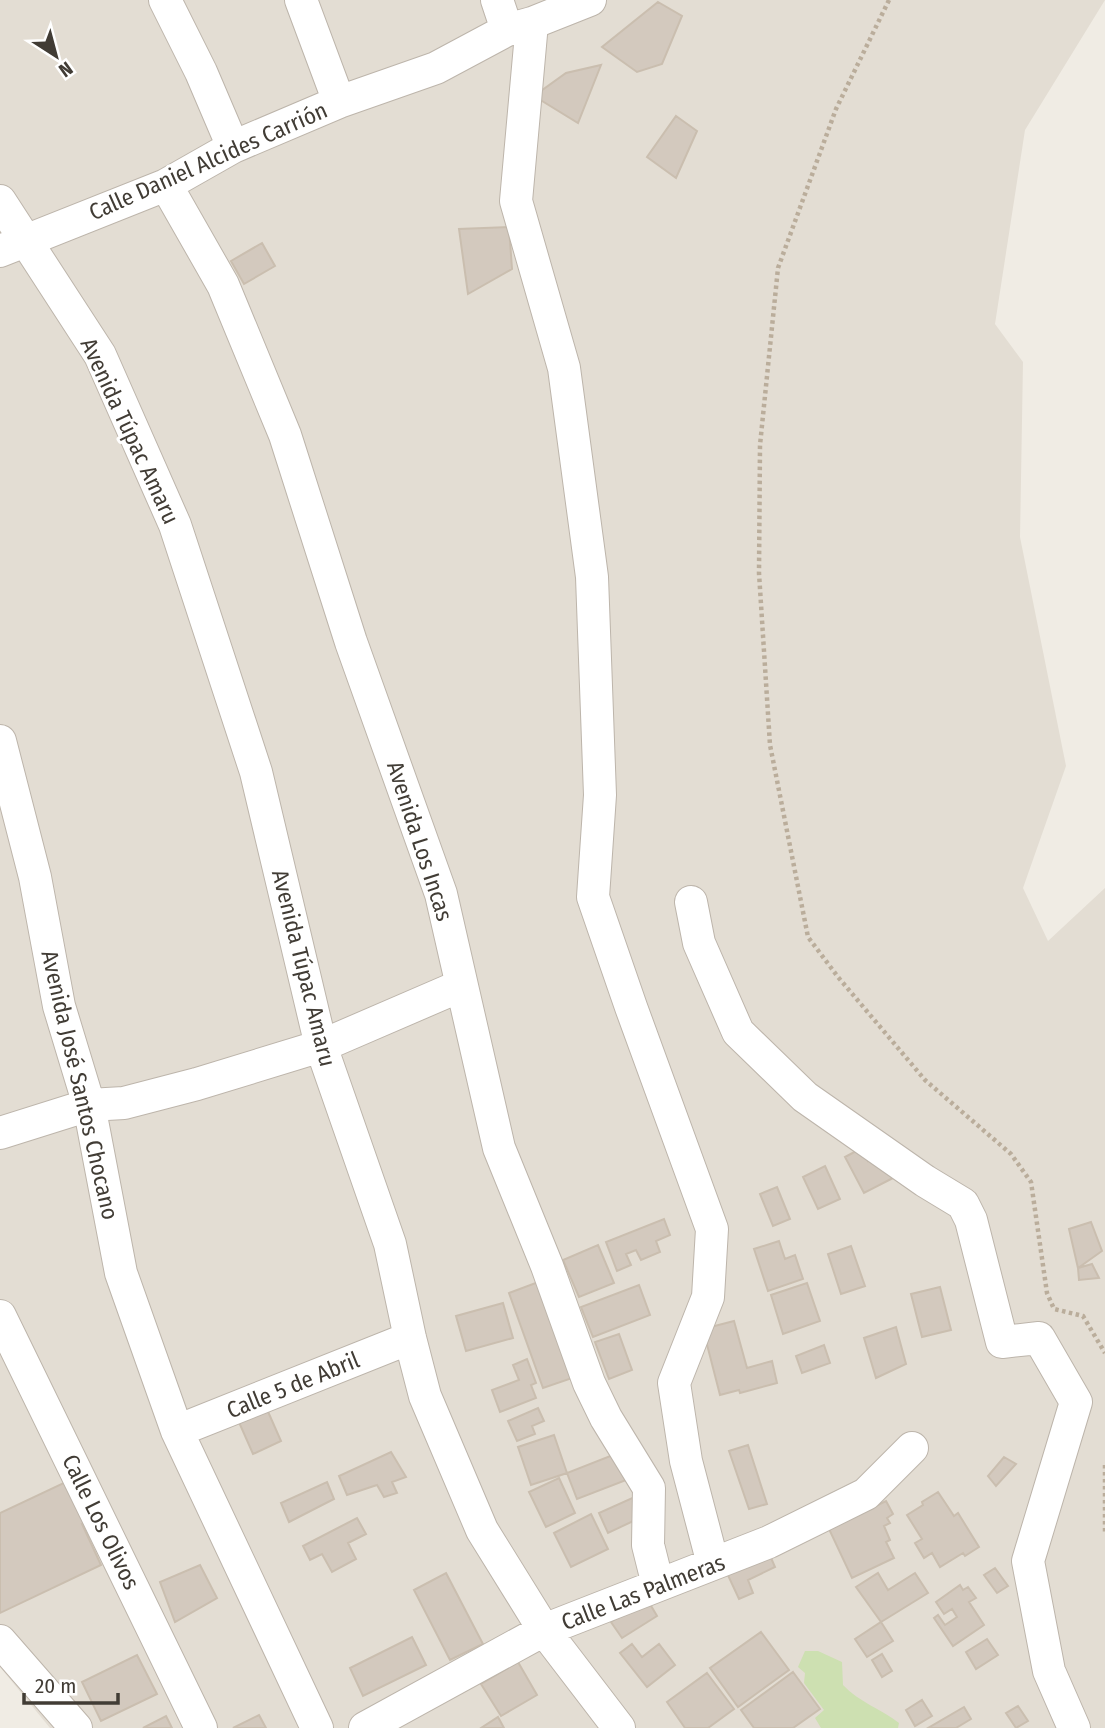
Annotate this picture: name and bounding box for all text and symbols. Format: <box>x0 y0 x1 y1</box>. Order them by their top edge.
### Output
north arrow <box>21 21 91 91</box>
text: N <box>54 57 77 82</box>
street label: Calle Daniel Alcides Carrión <box>85 96 331 226</box>
street label: Avenida Túpac Amaru <box>75 334 185 528</box>
street label: Avenida Los Incas <box>381 758 459 925</box>
street label: Avenida Túpac Amaru <box>266 867 342 1069</box>
street label: Avenida José Santos Chocano <box>35 948 125 1222</box>
street label: Calle 5 de Abril <box>223 1346 363 1424</box>
street label: Calle Los Olivos <box>56 1450 146 1594</box>
street label: Calle Las Palmeras <box>557 1548 729 1636</box>
scale bar <box>24 1662 119 1706</box>
text: 20 m <box>35 1673 76 1699</box>

